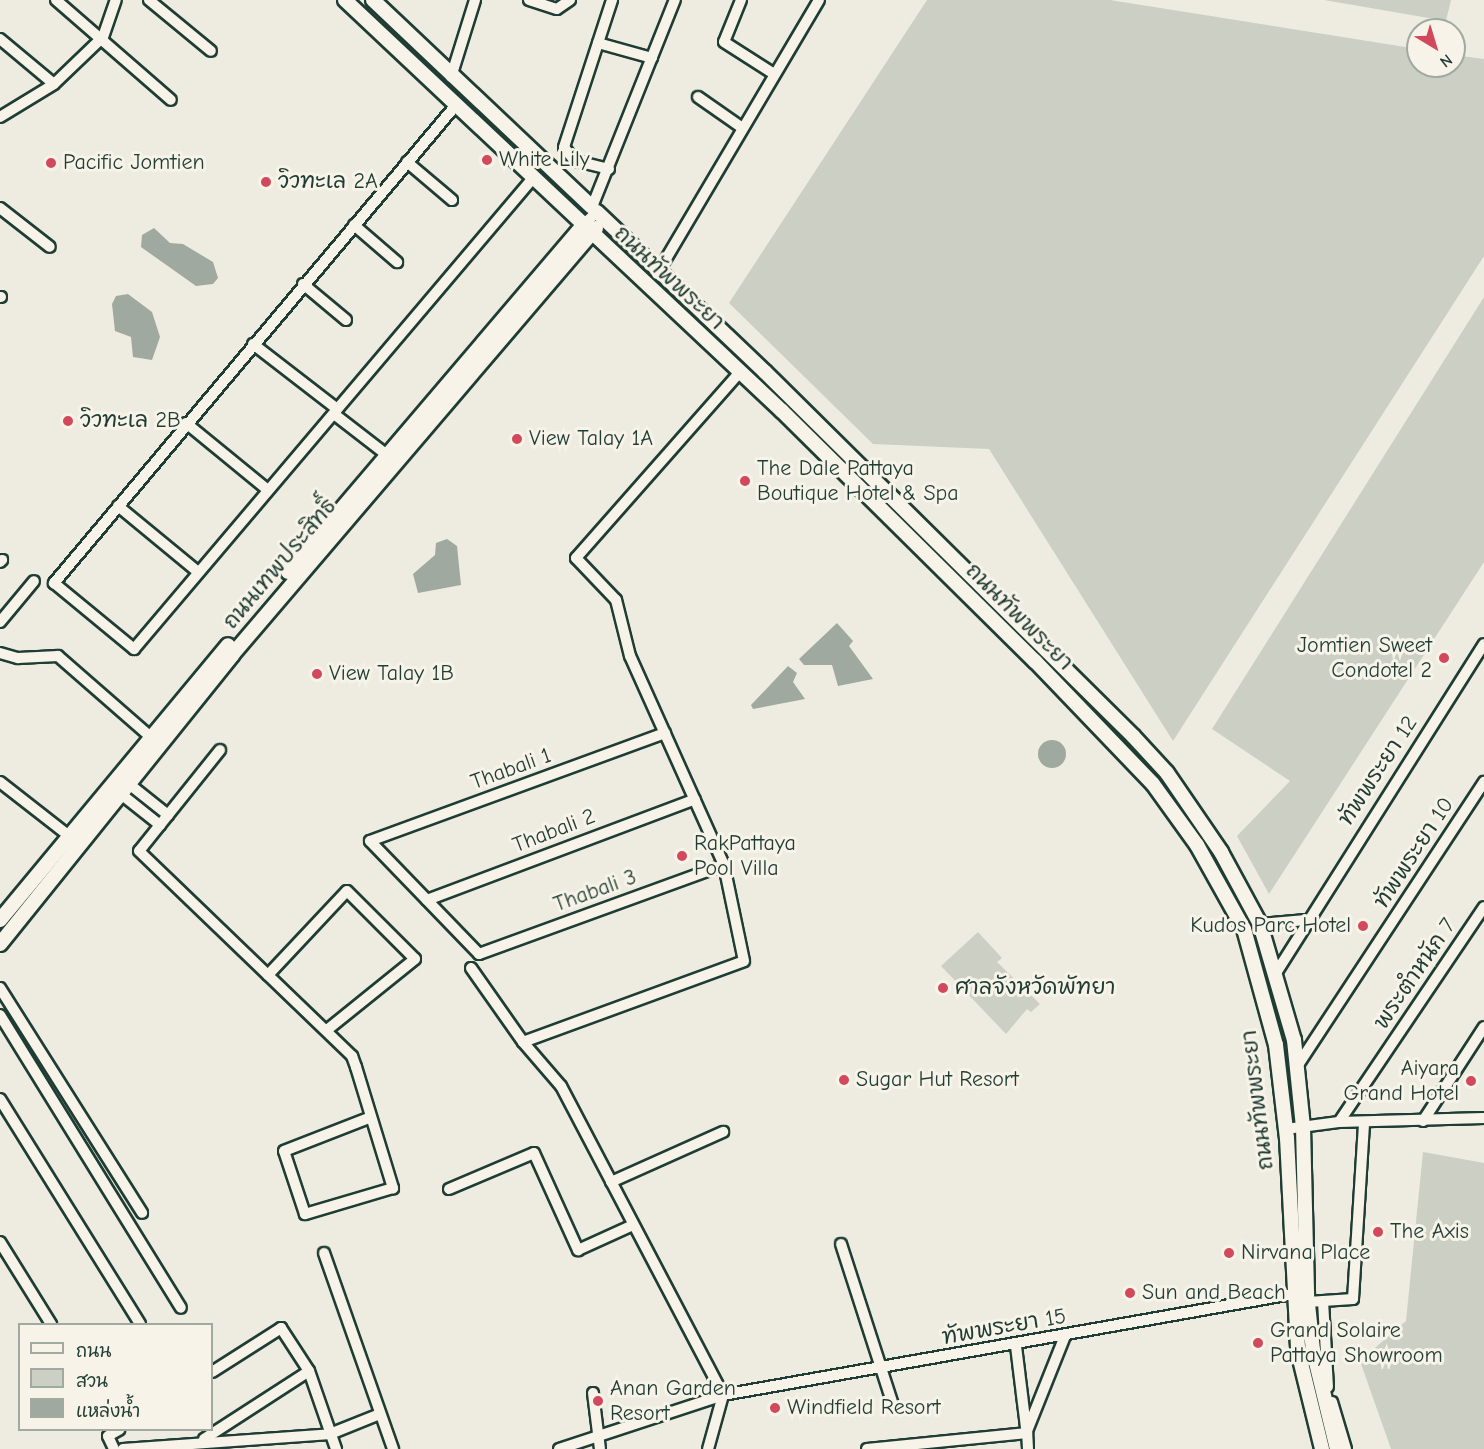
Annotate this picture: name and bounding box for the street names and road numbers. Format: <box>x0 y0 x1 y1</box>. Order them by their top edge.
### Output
street label: ถนนทัพพระยา <box>608 220 730 336</box>
street label: ถนนเทพประสิทธิ์ <box>218 493 342 635</box>
street label: ถนนทัพพระยา <box>960 558 1078 676</box>
street label: ทัพพระยา 12 <box>1333 711 1423 831</box>
street label: Thabali 1 <box>467 742 555 796</box>
street label: ทัพพระยา 10 <box>1368 792 1460 914</box>
street label: Thabali 2 <box>509 803 599 859</box>
street label: Thabali 3 <box>550 864 640 918</box>
street label: พระตำหนัก 7 <box>1368 913 1462 1035</box>
street label: ถนนทัพพระยา <box>1236 1028 1280 1172</box>
street label: ทัพพระยา 15 <box>940 1303 1068 1351</box>

